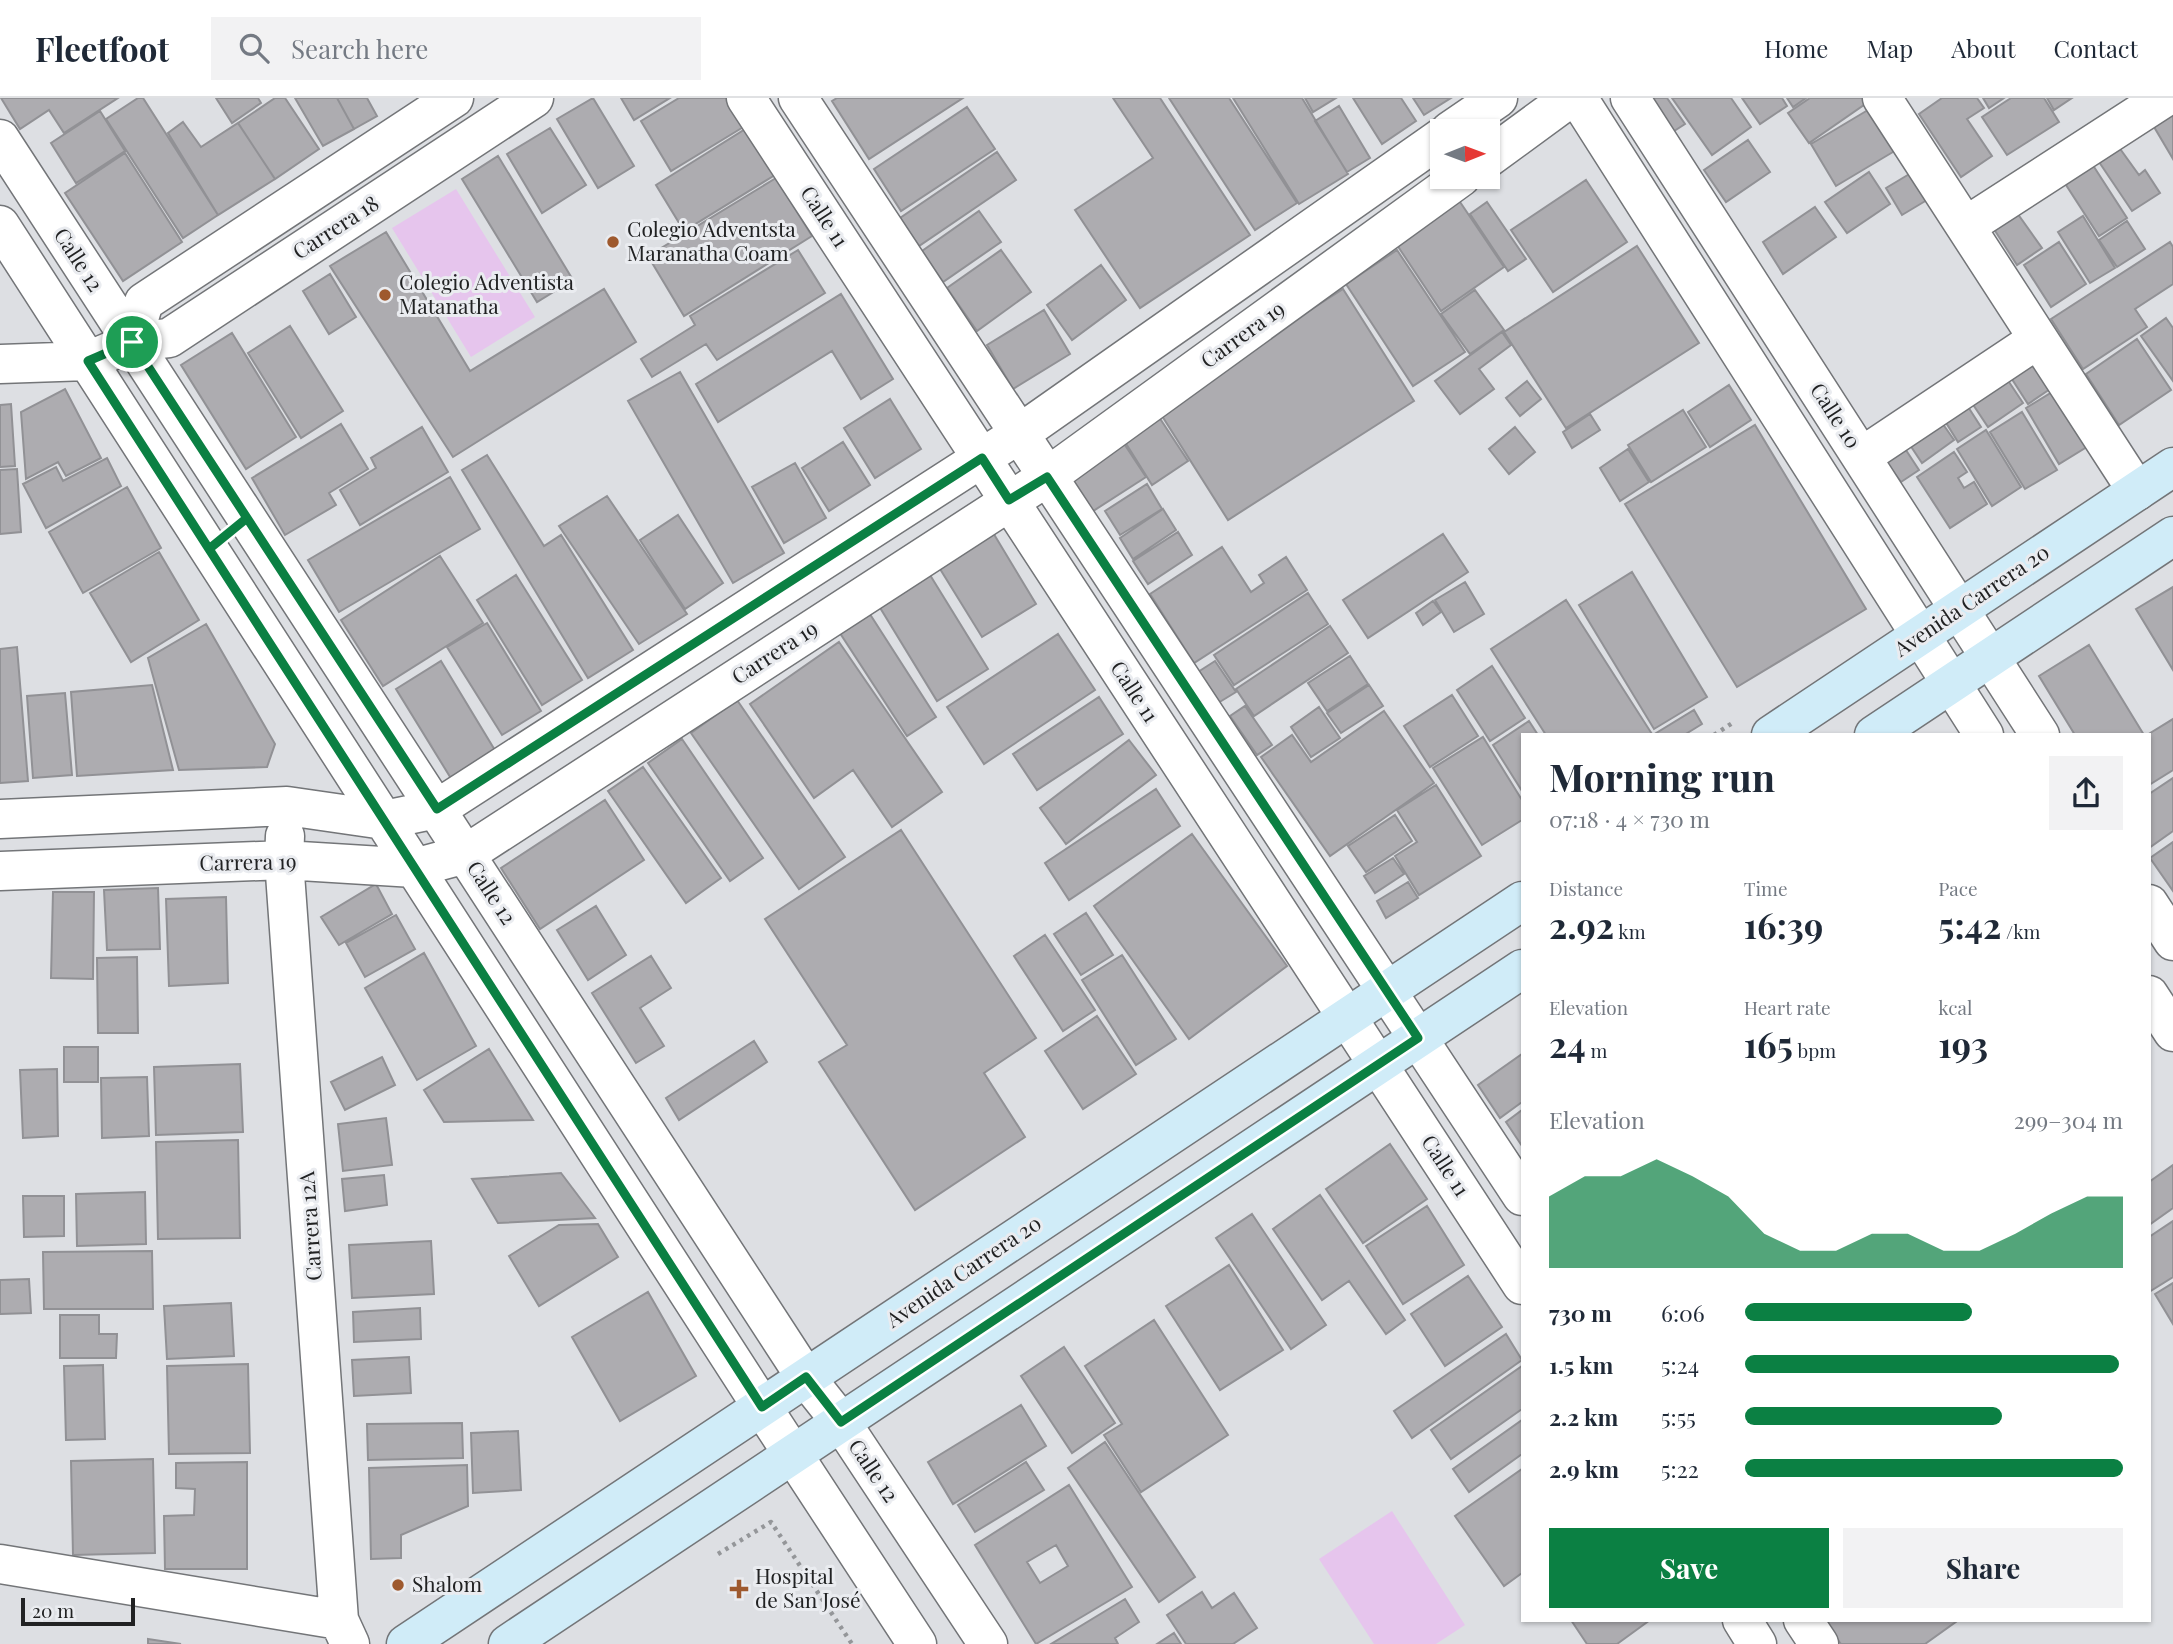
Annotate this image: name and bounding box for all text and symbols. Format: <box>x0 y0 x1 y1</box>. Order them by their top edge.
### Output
search box <box>211 17 701 80</box>
text: Fleetfoot <box>35 26 169 70</box>
icon: search <box>235 29 273 67</box>
text: Search here <box>291 31 428 66</box>
text: Home <box>1764 32 1828 64</box>
text: Map <box>1866 32 1913 64</box>
text: About <box>1951 32 2015 64</box>
text: Contact <box>2053 32 2138 64</box>
north arrow <box>1430 119 1500 189</box>
map controls <box>1430 119 1500 189</box>
street label: Calle 11 <box>795 180 856 252</box>
street label: Carrera 18 <box>286 188 383 265</box>
place label: Colegio Adventsta Maranatha Coam <box>627 214 796 266</box>
street label: Calle 12 <box>49 222 111 296</box>
marker: Colegio Adventsta Maranatha Coam <box>605 234 621 250</box>
place label: Colegio Adventista Matanatha <box>399 267 575 319</box>
marker: Colegio Adventista Matanatha <box>377 287 393 303</box>
street label: Carrera 19 <box>1194 294 1289 373</box>
pin <box>102 312 162 372</box>
icon: arrive <box>113 323 151 361</box>
street label: Calle 10 <box>1805 377 1868 453</box>
street label: Avenida Carrera 20 <box>1887 537 2054 662</box>
street label: Carrera 19 <box>726 613 822 689</box>
street label: Calle 11 <box>1105 655 1166 727</box>
text: Morning run <box>1549 751 1775 802</box>
button: share <box>2049 756 2123 830</box>
text: 07:18 · 4 × 730 m <box>1549 803 1710 834</box>
street label: Carrera 19 <box>199 846 297 876</box>
street label: Calle 12 <box>462 855 524 929</box>
text: Distance <box>1549 875 1623 901</box>
text: Time <box>1744 875 1788 901</box>
text: Pace <box>1938 875 1978 901</box>
text: 2.92 <box>1549 901 1614 948</box>
text: 16:39 <box>1744 901 1823 948</box>
text: 5:42 <box>1938 901 2001 948</box>
text: km <box>1614 918 1646 944</box>
text: /km <box>2001 918 2040 944</box>
text: Elevation <box>1549 994 1628 1020</box>
text: Heart rate <box>1744 994 1831 1020</box>
text: kcal <box>1938 994 1972 1020</box>
text: 24 <box>1549 1020 1586 1067</box>
text: 165 <box>1744 1020 1793 1067</box>
text: 193 <box>1938 1020 1988 1067</box>
text: m <box>1586 1037 1607 1063</box>
text: bpm <box>1793 1037 1836 1063</box>
text: Elevation <box>1549 1104 1645 1135</box>
text: 299–304 m <box>2014 1104 2123 1135</box>
street label: Calle 11 <box>1416 1129 1477 1201</box>
street label: Carrera 12A <box>291 1170 327 1282</box>
street label: Avenida Carrera 20 <box>879 1208 1046 1333</box>
text: 730 m <box>1549 1297 1612 1328</box>
text: 6:06 <box>1661 1297 1705 1328</box>
text: 1.5 km <box>1549 1349 1613 1380</box>
text: 5:24 <box>1661 1349 1699 1380</box>
text: 2.2 km <box>1549 1401 1618 1432</box>
text: 5:55 <box>1661 1401 1696 1432</box>
street label: Calle 12 <box>843 1433 906 1507</box>
text: 2.9 km <box>1549 1453 1619 1484</box>
text: 5:22 <box>1661 1453 1699 1484</box>
button: Save <box>1549 1528 1829 1608</box>
button: Share <box>1843 1528 2123 1608</box>
place label: Hospital de San José <box>755 1561 861 1613</box>
place label: Shalom <box>412 1569 482 1597</box>
marker: Shalom <box>390 1577 406 1593</box>
marker: Hospital de San José <box>729 1579 749 1599</box>
scale bar <box>21 1595 135 1627</box>
text: 20 m <box>32 1597 74 1623</box>

